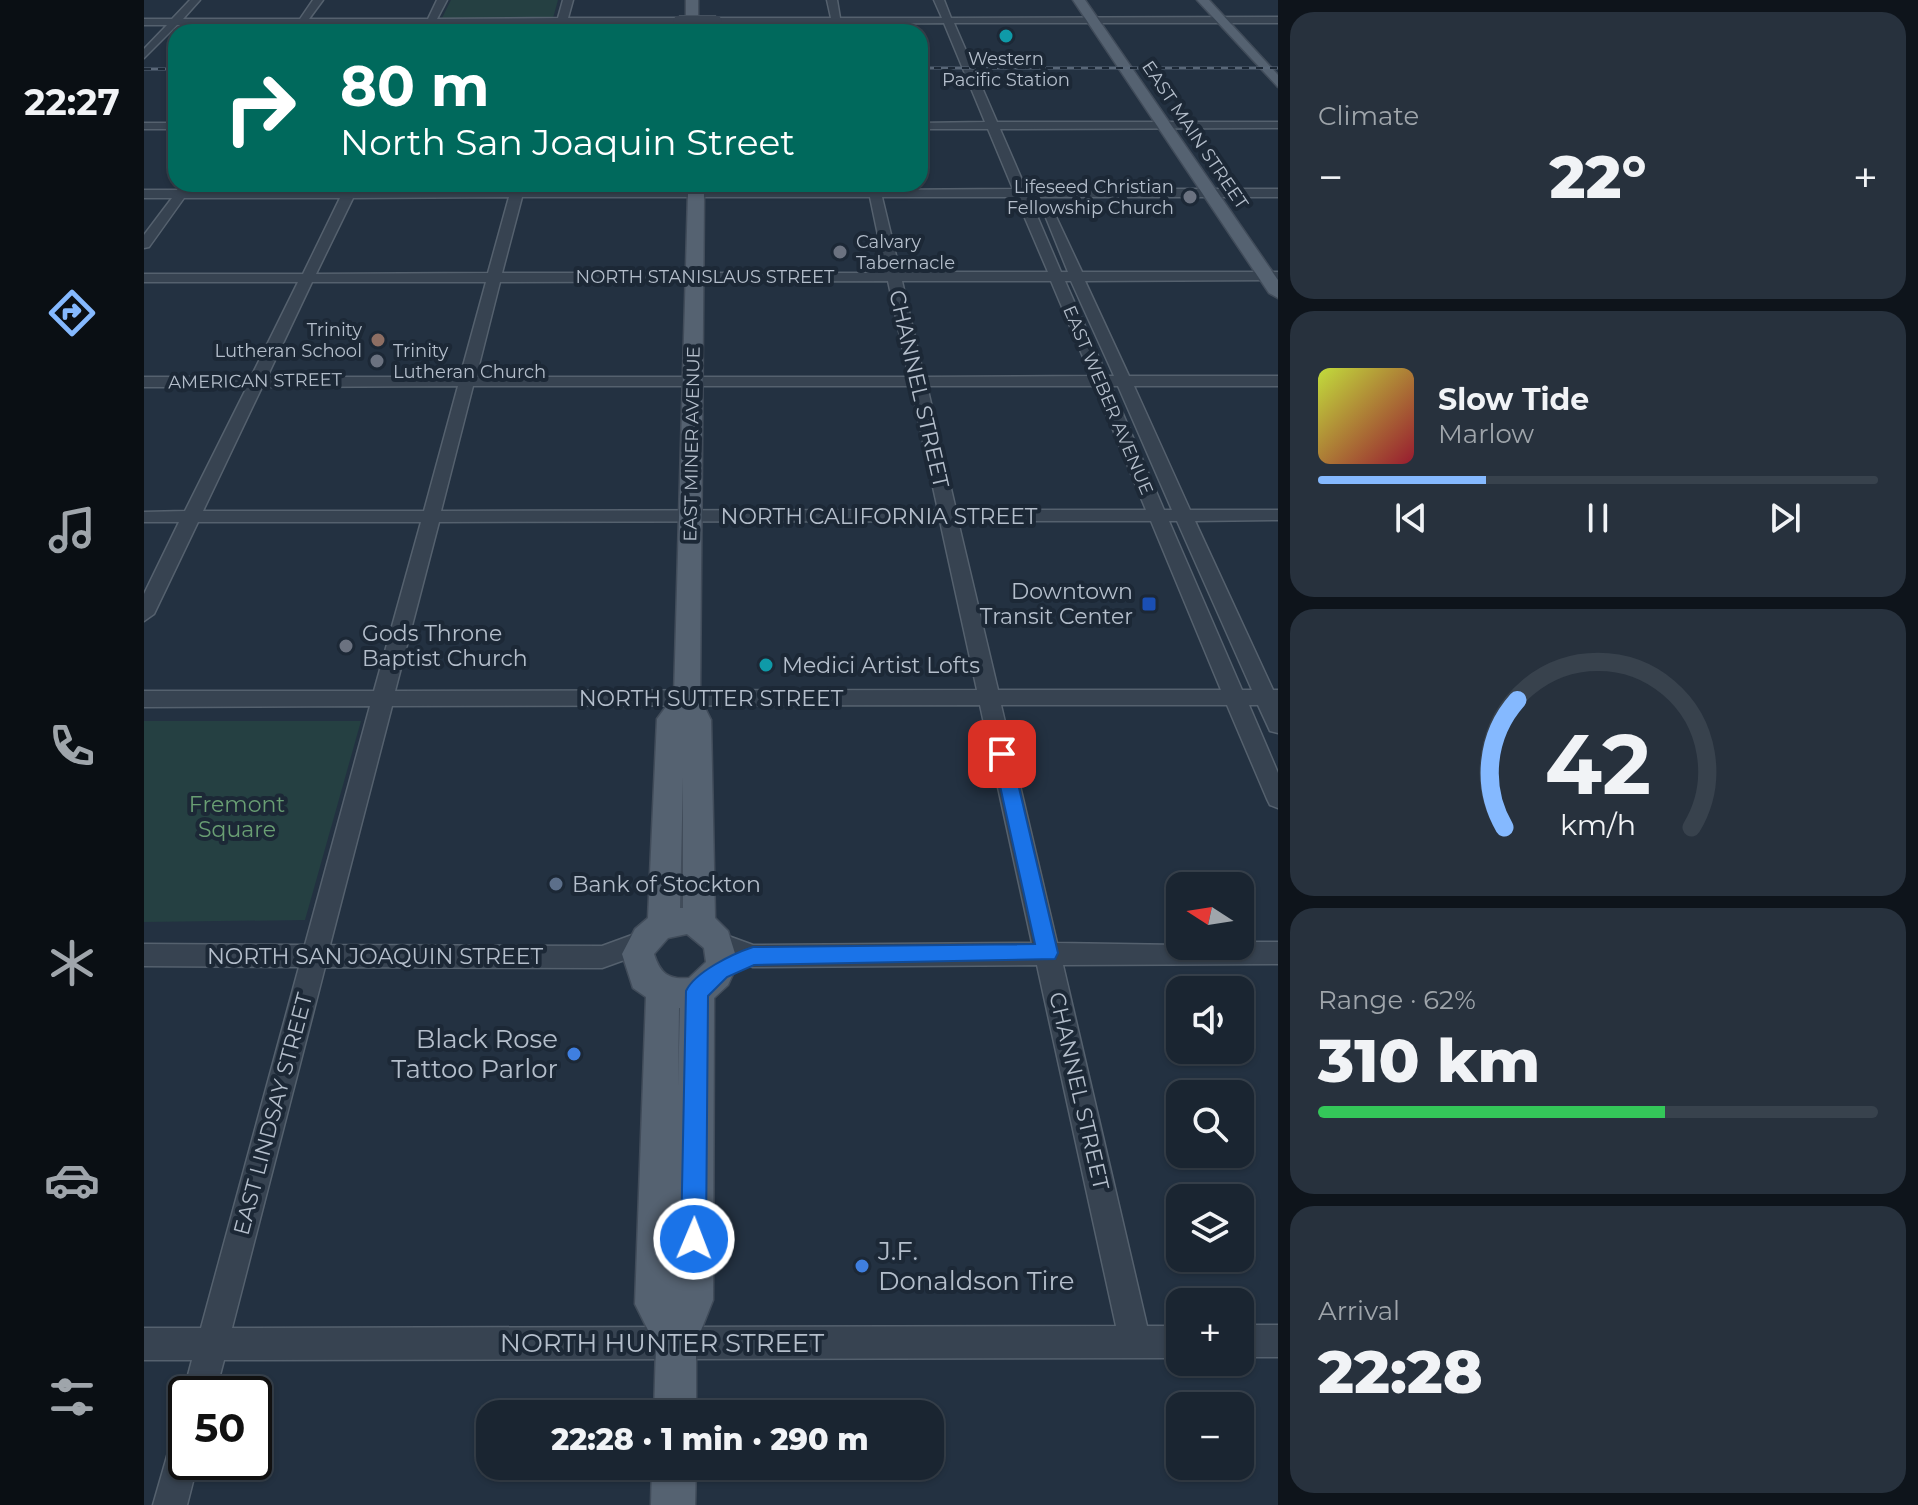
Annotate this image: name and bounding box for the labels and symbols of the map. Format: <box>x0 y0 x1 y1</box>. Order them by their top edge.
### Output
marker: Western Pacific Station <box>997 27 1015 45</box>
place label: Western Pacific Station <box>942 48 1070 91</box>
street label: EAST MAIN STREET <box>1137 57 1253 214</box>
place label: Lifeseed Christian Fellowship Church <box>1007 176 1174 219</box>
marker: Lifeseed Christian Fellowship Church <box>1181 188 1199 206</box>
place label: Calvary Tabernacle <box>856 231 955 274</box>
marker: Calvary Tabernacle <box>831 243 849 261</box>
street label: NORTH STANISLAUS STREET <box>576 266 835 288</box>
street label: CHANNEL STREET <box>883 287 955 491</box>
street label: EAST WEBER AVENUE <box>1058 302 1158 498</box>
place label: Trinity Lutheran School <box>214 319 362 362</box>
marker: Trinity Lutheran School <box>369 331 387 349</box>
place label: Trinity Lutheran Church <box>393 340 546 383</box>
street label: EAST MINER AVENUE <box>679 346 705 542</box>
marker: Trinity Lutheran Church <box>368 352 386 370</box>
street label: AMERICAN STREET <box>168 368 343 394</box>
street label: NORTH CALIFORNIA STREET <box>721 503 1038 530</box>
place label: Downtown Transit Center <box>980 578 1133 630</box>
marker: Downtown Transit Center <box>1140 595 1158 613</box>
place label: Gods Throne Baptist Church <box>362 620 528 672</box>
marker: Gods Throne Baptist Church <box>337 637 355 655</box>
place label: Medici Artist Lofts <box>782 652 980 679</box>
marker: Medici Artist Lofts <box>757 656 775 674</box>
street label: NORTH SUTTER STREET <box>579 685 844 712</box>
pin <box>968 720 1036 788</box>
park label: Fremont Square <box>189 791 285 843</box>
place label: Bank of Stockton <box>572 871 761 898</box>
north arrow <box>1166 872 1254 960</box>
marker: Bank of Stockton <box>547 875 565 893</box>
street label: NORTH SAN JOAQUIN STREET <box>207 943 543 970</box>
street label: CHANNEL STREET <box>1043 989 1115 1193</box>
street label: EAST LINDSAY STREET <box>228 990 318 1238</box>
place label: Black Rose Tattoo Parlor <box>391 1023 558 1085</box>
marker: Black Rose Tattoo Parlor <box>565 1045 583 1063</box>
position arrow <box>652 1197 736 1281</box>
place label: J.F. Donaldson Tire <box>877 1235 1074 1297</box>
marker: J.F. Donaldson Tire <box>853 1257 871 1275</box>
street label: NORTH HUNTER STREET <box>500 1327 824 1359</box>
speed limit sign: 50 <box>168 1376 272 1480</box>

